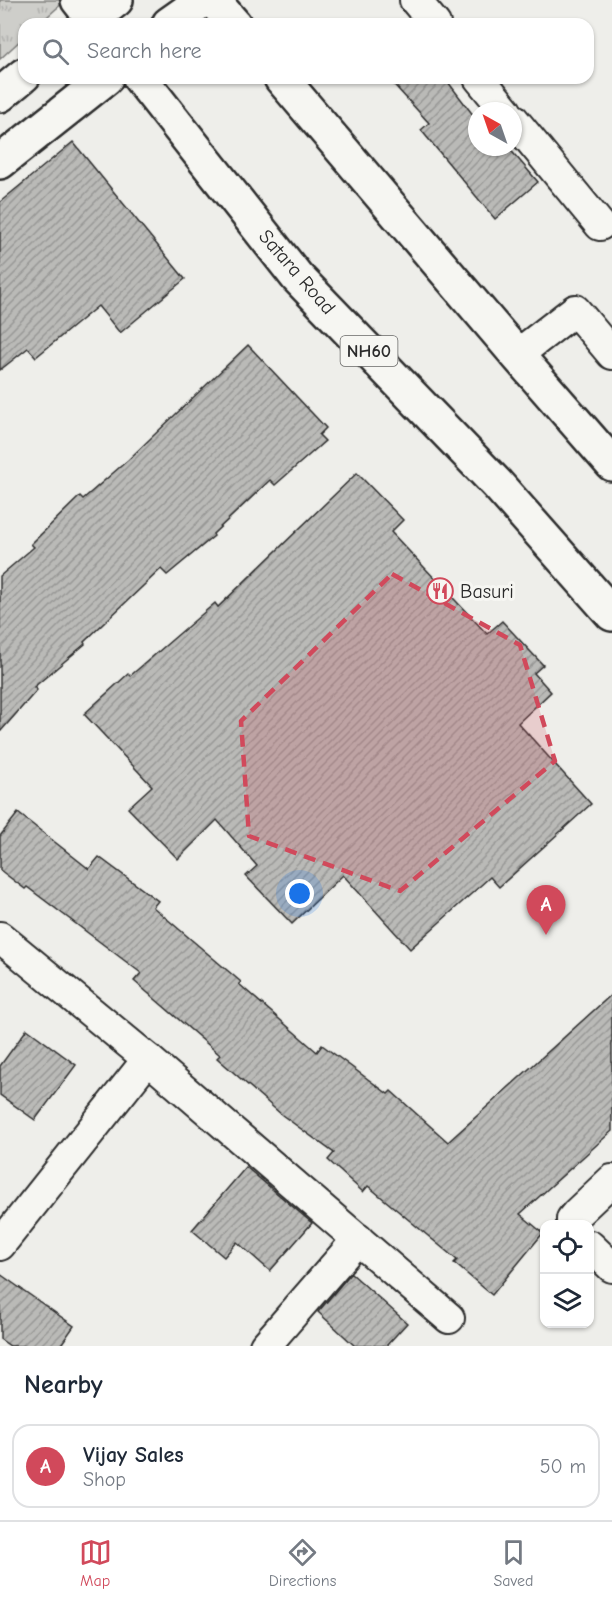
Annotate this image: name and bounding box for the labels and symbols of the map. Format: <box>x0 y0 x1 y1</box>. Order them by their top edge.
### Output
north arrow <box>468 102 522 156</box>
street label: Satara Road <box>254 225 340 319</box>
road number: NH60 <box>340 336 398 366</box>
restaurant icon: Basuri <box>425 576 455 606</box>
place label: Basuri <box>460 580 514 603</box>
your location <box>285 879 314 908</box>
pin: A <box>526 886 566 935</box>

